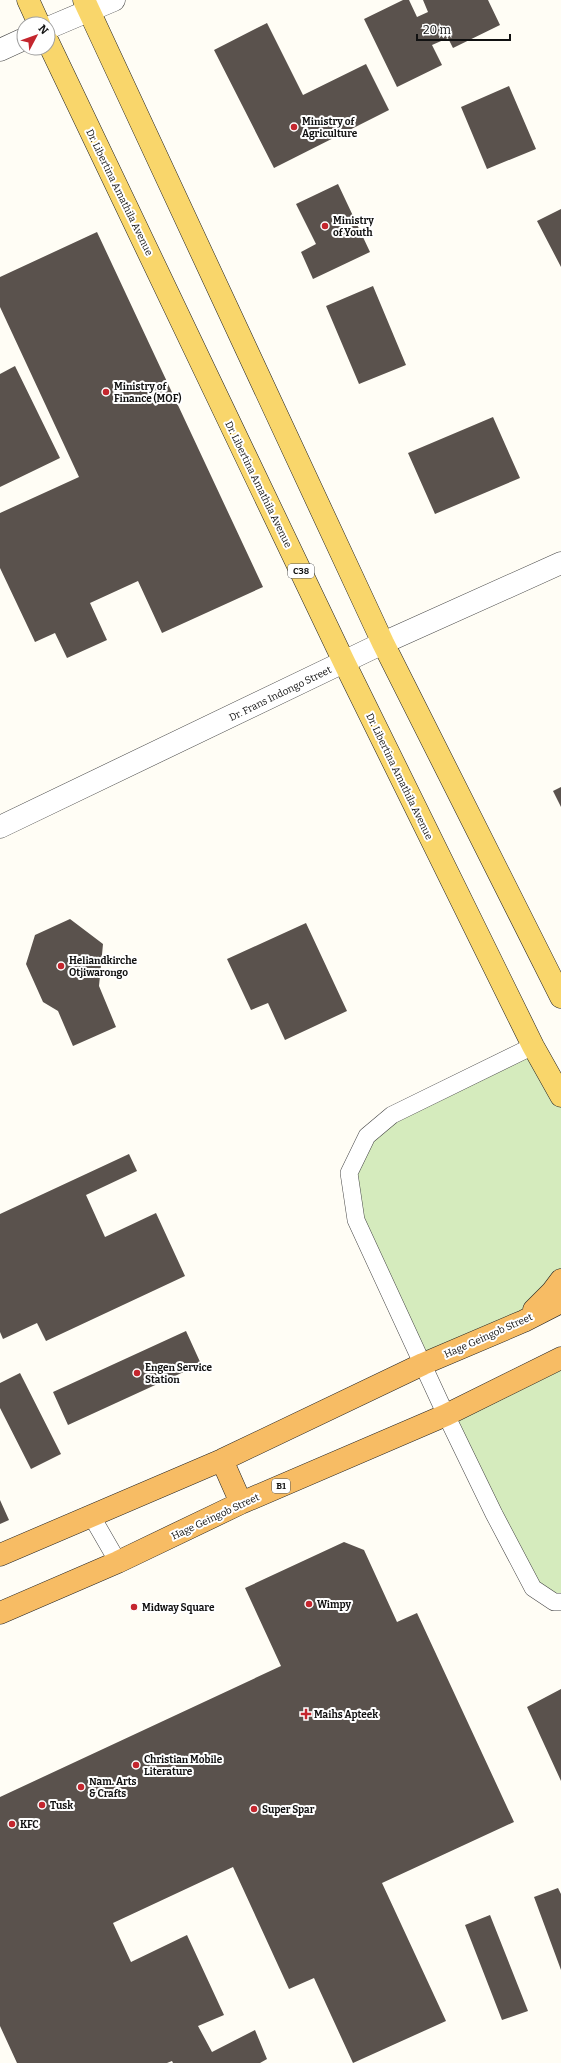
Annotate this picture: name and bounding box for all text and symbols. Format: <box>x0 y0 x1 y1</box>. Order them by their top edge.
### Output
north arrow <box>16 16 56 56</box>
scale bar <box>417 16 510 42</box>
text: N <box>35 22 51 38</box>
text: 20 m <box>423 23 452 37</box>
place label: Ministry of Agriculture <box>302 116 358 140</box>
marker: Ministry of Agriculture <box>289 122 299 132</box>
street label: Dr. Libertina Amathila Avenue <box>83 127 155 258</box>
place label: Ministry of Youth <box>333 215 374 239</box>
marker: Ministry of Youth <box>320 221 330 231</box>
place label: Ministry of Finance (MOF) <box>114 381 181 405</box>
marker: Ministry of Finance (MOF) <box>101 387 111 397</box>
street label: Dr. Libertina Amathila Avenue <box>222 419 294 550</box>
road number: C38 <box>288 564 314 578</box>
street label: Dr. Frans Indongo Street <box>227 664 334 724</box>
street label: Dr. Libertina Amathila Avenue <box>363 711 435 842</box>
place label: Heliandkirche Otjiwarongo <box>69 955 138 979</box>
marker: Heliandkirche Otjiwarongo <box>56 961 66 971</box>
street label: Hage Geingob Street <box>442 1311 535 1361</box>
place label: Engen Service Station <box>145 1362 213 1386</box>
marker: Engen Service Station <box>132 1368 142 1378</box>
road number: B1 <box>272 1479 290 1493</box>
street label: Hage Geingob Street <box>170 1491 262 1543</box>
marker: Wimpy <box>304 1599 314 1609</box>
place label: Wimpy <box>317 1599 352 1611</box>
marker: Midway Square <box>129 1602 139 1612</box>
place label: Midway Square <box>142 1602 215 1614</box>
marker: Maihs Apteek <box>301 1709 311 1719</box>
place label: Maihs Apteek <box>314 1709 378 1721</box>
place label: Christian Mobile Literature <box>144 1754 223 1778</box>
marker: Christian Mobile Literature <box>131 1760 141 1770</box>
place label: Nam. Arts & Crafts <box>89 1776 137 1800</box>
marker: Nam. Arts & Crafts <box>76 1782 86 1792</box>
marker: Tusk <box>37 1800 47 1810</box>
place label: Tusk <box>50 1800 73 1812</box>
marker: Super Spar <box>249 1804 259 1814</box>
place label: Super Spar <box>262 1804 315 1816</box>
marker: KFC <box>7 1819 17 1829</box>
place label: KFC <box>20 1819 39 1831</box>

